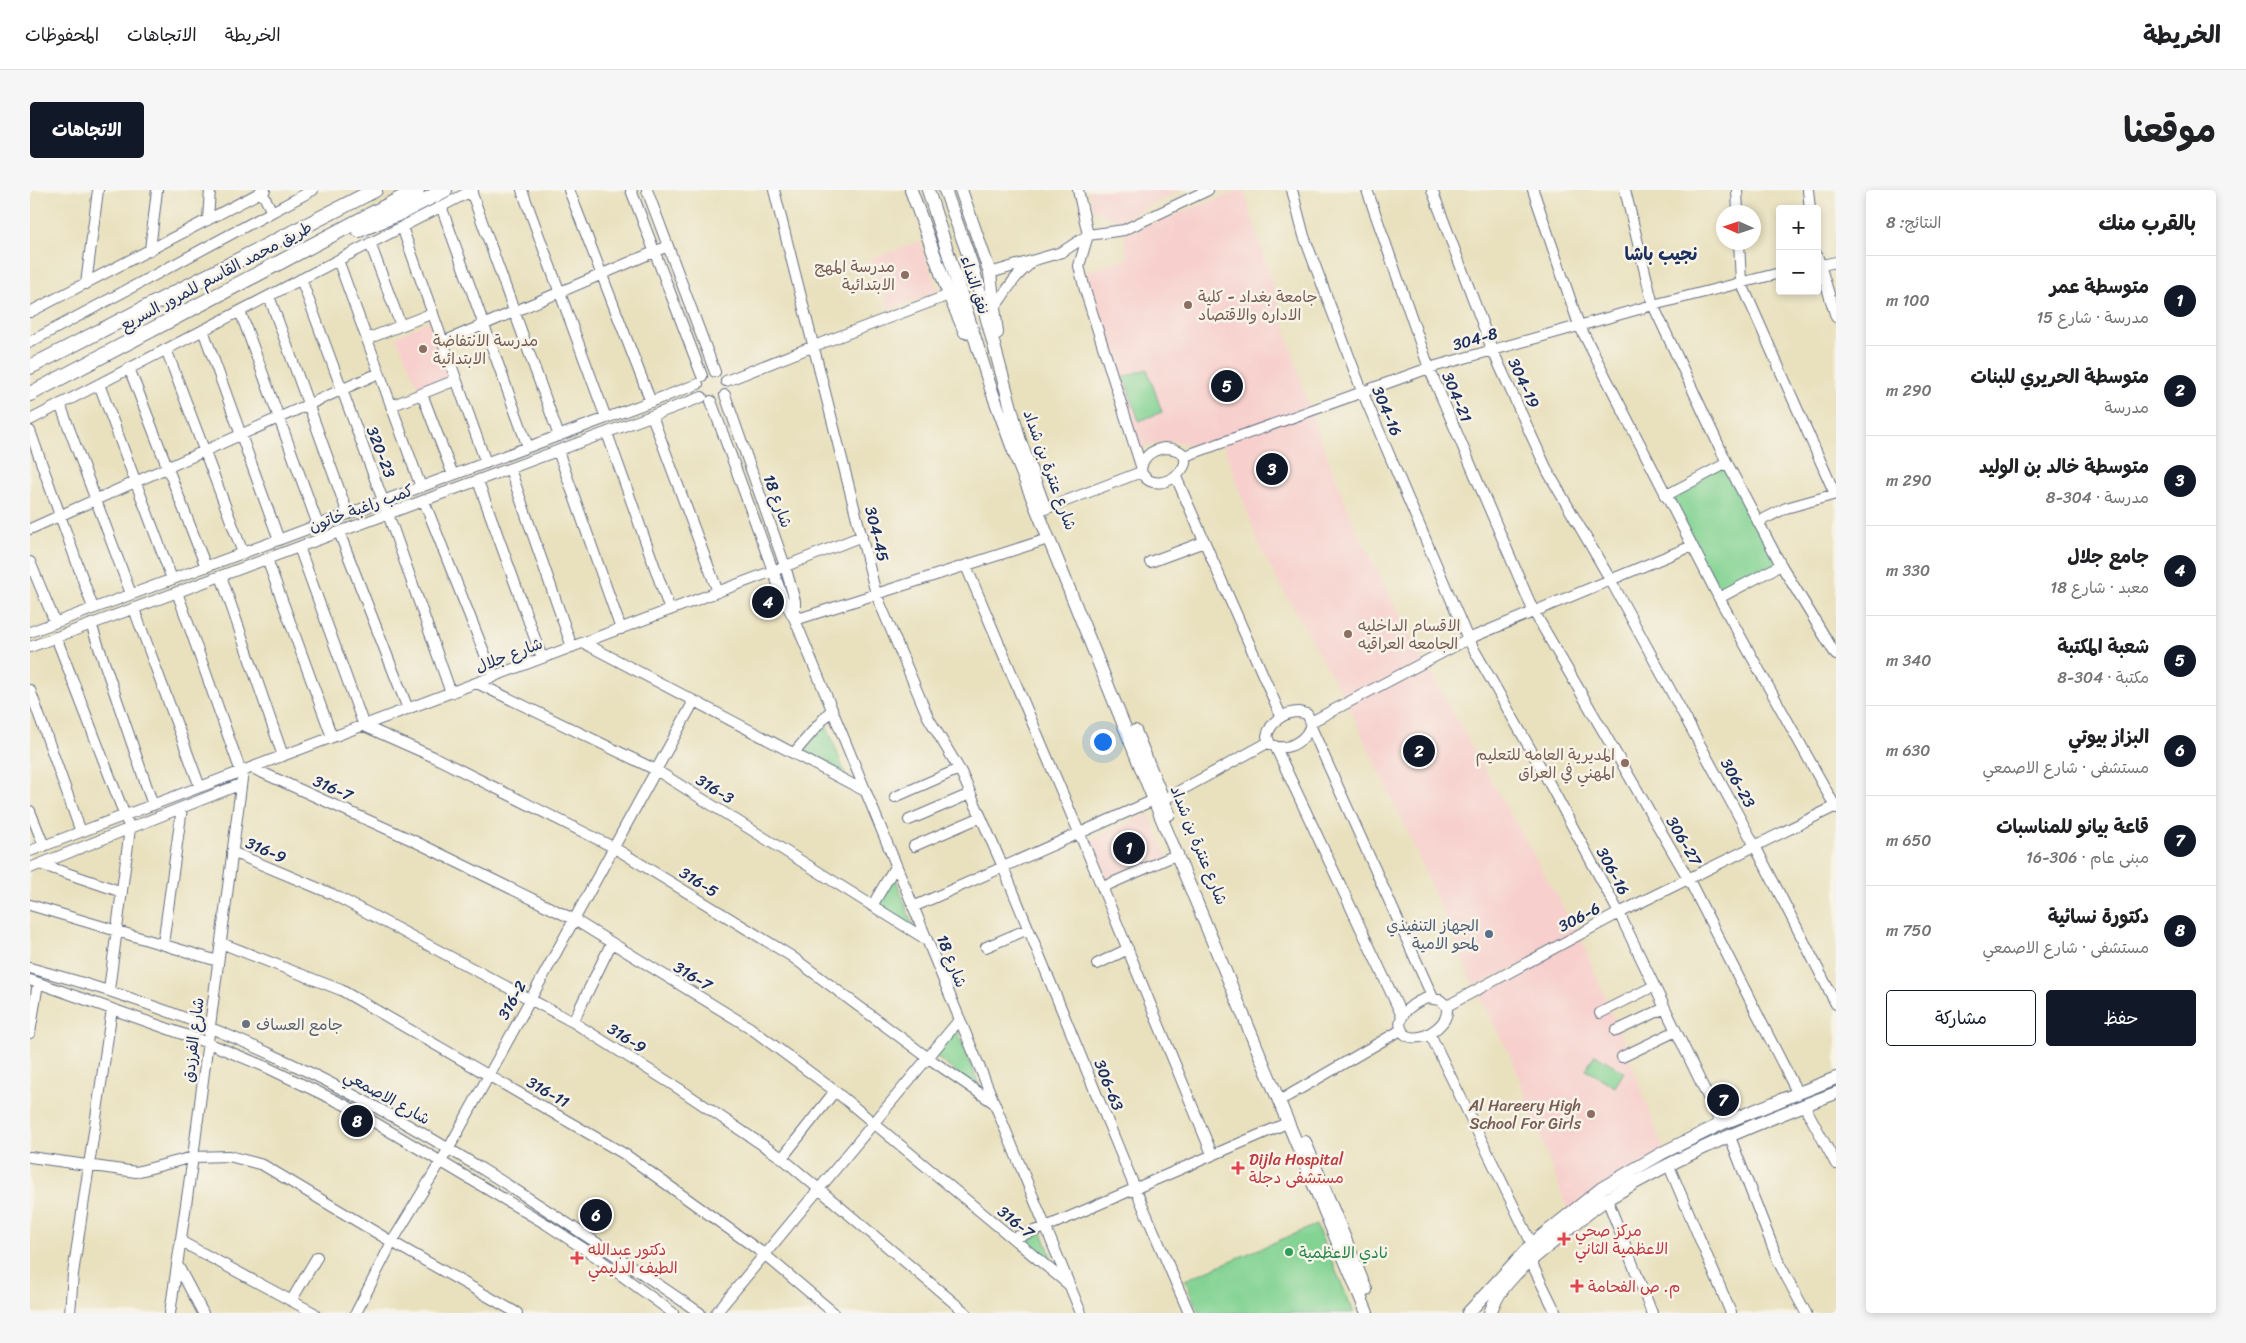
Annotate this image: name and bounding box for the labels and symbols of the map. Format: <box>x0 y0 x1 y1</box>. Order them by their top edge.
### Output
north arrow <box>1716 205 1761 250</box>
street label: طريق محمد القاسم للمرور السريع <box>114 213 318 339</box>
district label: نجيب باشا <box>1625 238 1698 270</box>
place label: مدرسة المهج الابتدائية <box>814 252 895 299</box>
street label: نفق النداء <box>952 252 998 318</box>
marker: مدرسة المهج الابتدائية <box>899 269 911 281</box>
place label: جامعة بغداد - كلية الاداره والاقتصاد <box>1198 282 1318 329</box>
marker: جامعة بغداد - كلية الاداره والاقتصاد <box>1182 299 1194 311</box>
street label: 304-8 <box>1449 319 1501 359</box>
place label: مدرسة الانتفاضة الابتدائية <box>433 326 538 373</box>
marker: مدرسة الانتفاضة الابتدائية <box>417 343 429 355</box>
street label: 304-19 <box>1500 353 1548 413</box>
pin: 5 <box>1211 367 1243 405</box>
street label: 304-21 <box>1433 367 1481 427</box>
street label: 304-16 <box>1363 381 1411 441</box>
street label: شارع عنترة بن شداد <box>1015 405 1085 535</box>
street label: 320-23 <box>358 422 404 482</box>
pin: 3 <box>1256 450 1288 488</box>
street label: شارع 18 <box>755 470 801 532</box>
street label: كمب راغبة خاتون <box>304 476 418 540</box>
street label: 304-45 <box>856 503 898 565</box>
pin: 4 <box>752 583 784 621</box>
place label: الاقسام الداخليه الجامعه العراقيه <box>1358 611 1461 658</box>
marker: الاقسام الداخليه الجامعه العراقيه <box>1342 628 1354 640</box>
street label: شارع جلال <box>471 629 547 681</box>
your location <box>1090 729 1116 755</box>
pin: 2 <box>1403 732 1435 770</box>
place label: المديرية العامه للتعليم المهني في العراق <box>1476 740 1615 787</box>
street label: 306-23 <box>1712 753 1764 814</box>
marker: المديرية العامه للتعليم المهني في العراق <box>1619 757 1631 769</box>
street label: 316-7 <box>308 766 359 810</box>
street label: 316-3 <box>690 766 740 812</box>
street label: شارع عنترة بن شداد <box>1162 781 1236 909</box>
street label: 306-27 <box>1658 810 1710 872</box>
street label: 316-9 <box>241 828 291 872</box>
pin: 1 <box>1113 829 1145 867</box>
street label: 306-16 <box>1588 842 1638 900</box>
street label: 316-5 <box>674 859 725 906</box>
street label: 306-6 <box>1553 894 1605 940</box>
place label: الجهاز التنفيذي لمحو الامية <box>1386 911 1479 958</box>
marker: الجهاز التنفيذي لمحو الامية <box>1483 928 1495 940</box>
street label: شارع 18 <box>928 930 976 992</box>
street label: 316-7 <box>668 953 719 1000</box>
street label: 316-2 <box>489 975 535 1025</box>
street label: شارع الفرزدق <box>173 996 213 1084</box>
place label: جامع العساف <box>256 1010 343 1039</box>
street label: 316-9 <box>602 1015 653 1062</box>
marker: جامع العساف <box>240 1018 252 1030</box>
street label: 306-63 <box>1086 1055 1133 1115</box>
street label: شارع الاصمعي <box>338 1061 436 1133</box>
street label: 316-11 <box>521 1068 575 1116</box>
pin: 7 <box>1707 1081 1739 1119</box>
place label: Al Hareery High School For Girls <box>1468 1091 1582 1138</box>
pin: 8 <box>341 1102 373 1140</box>
marker: Al Hareery High School For Girls <box>1585 1108 1597 1120</box>
place label: Dijla Hospital مستشفى دجلة <box>1249 1145 1344 1192</box>
marker: Dijla Hospital مستشفى دجلة <box>1231 1161 1245 1175</box>
pin: 6 <box>580 1196 612 1234</box>
street label: 316-7 <box>991 1198 1042 1247</box>
place label: مركز صحي الاعظمية الثاني <box>1575 1216 1668 1263</box>
marker: مركز صحي الاعظمية الثاني <box>1557 1232 1571 1246</box>
place label: دكتور عبدالله الطيف الدليمي <box>588 1235 678 1282</box>
place label: نادي الاعظمية <box>1299 1238 1388 1267</box>
marker: نادي الاعظمية <box>1283 1246 1295 1258</box>
marker: دكتور عبدالله الطيف الدليمي <box>570 1251 584 1265</box>
place label: م. ص الفحامة <box>1588 1272 1680 1301</box>
marker: م. ص الفحامة <box>1570 1279 1584 1293</box>

